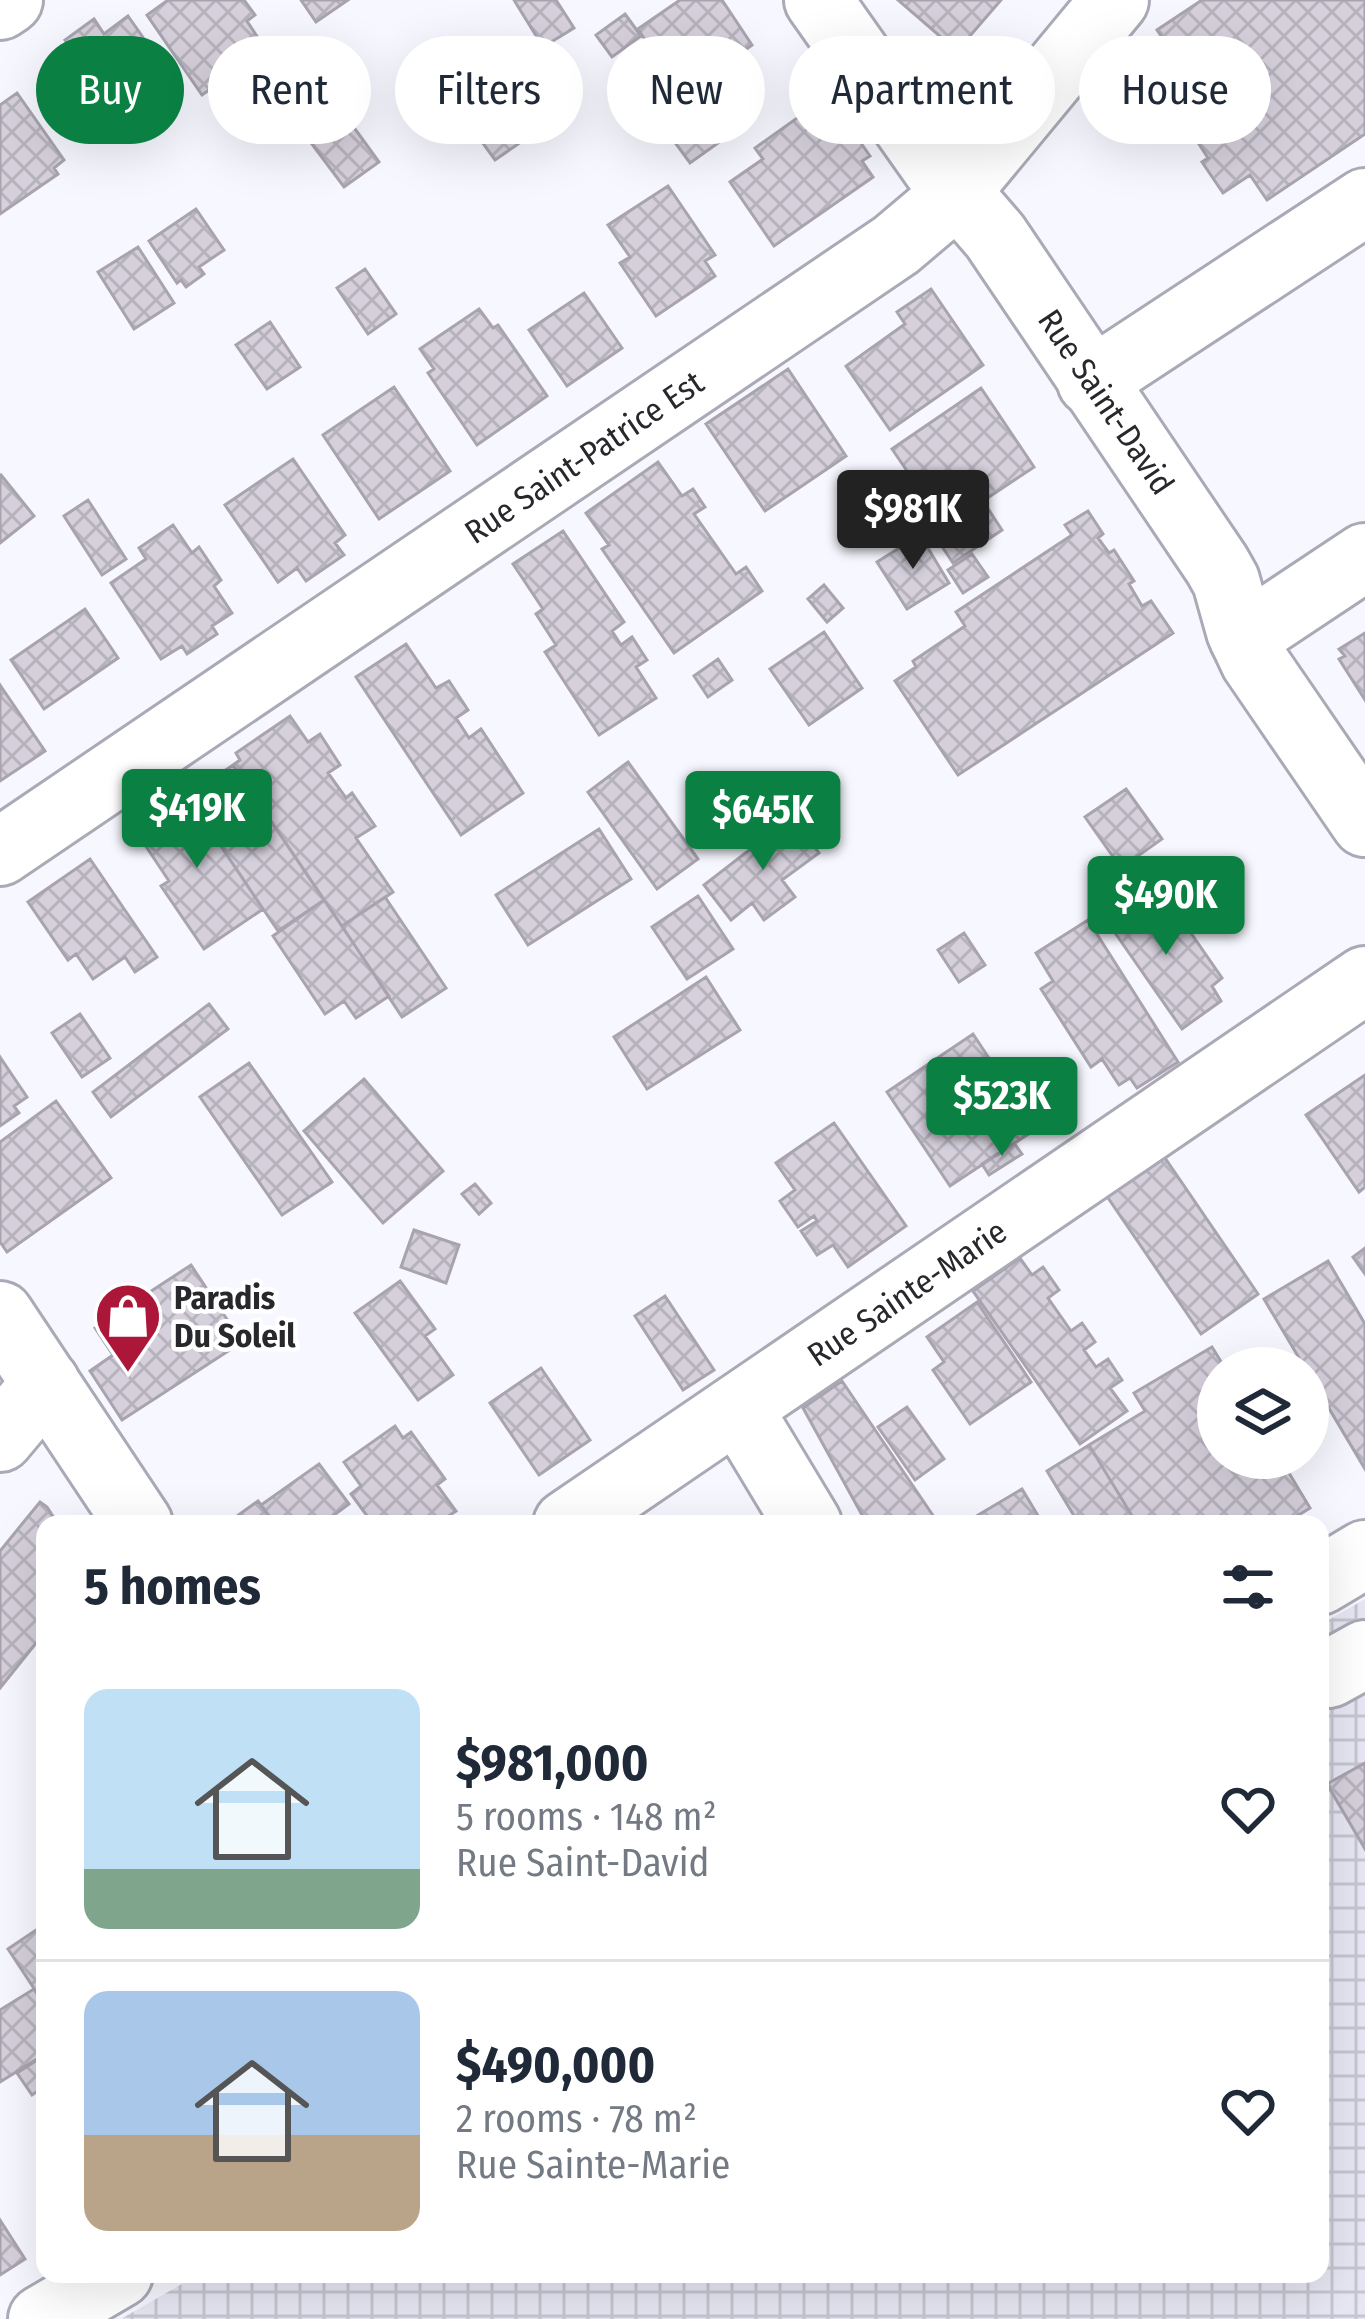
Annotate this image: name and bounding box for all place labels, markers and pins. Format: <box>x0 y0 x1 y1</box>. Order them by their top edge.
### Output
pin: $981K <box>829 470 997 572</box>
pin: $419K <box>113 769 281 871</box>
pin: $645K <box>679 771 847 873</box>
pin: $490K <box>1082 856 1250 958</box>
pin: $523K <box>918 1057 1086 1159</box>
place label: Paradis Du Soleil <box>174 1278 296 1356</box>
shop icon: Paradis Du Soleil <box>93 1281 163 1375</box>

